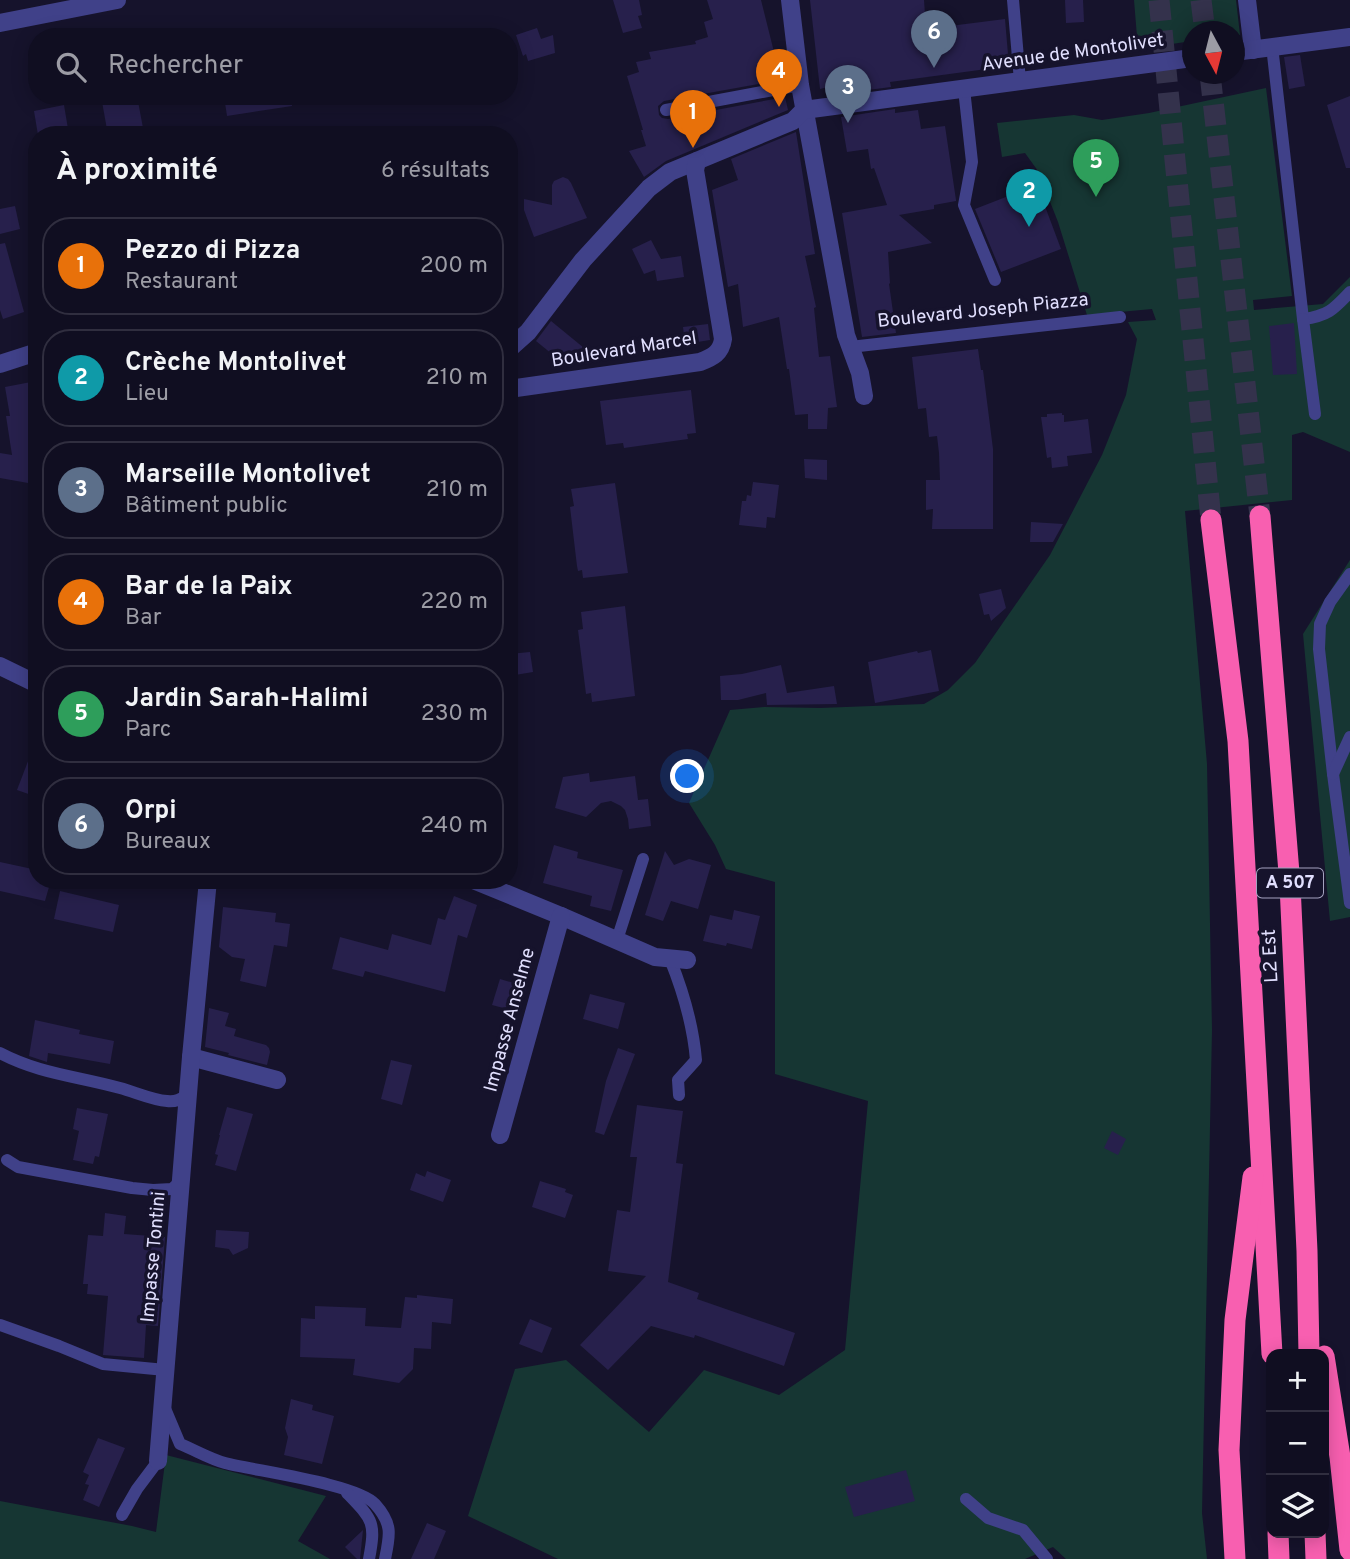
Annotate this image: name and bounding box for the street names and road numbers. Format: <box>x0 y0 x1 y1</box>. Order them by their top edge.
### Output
street label: Avenue de Montolivet <box>980 28 1166 78</box>
street label: Boulevard Joseph Piazza <box>876 288 1090 334</box>
street label: Boulevard Marcel <box>549 327 699 373</box>
road number: A 507 <box>1257 868 1323 898</box>
street label: L2 Est <box>1258 929 1284 983</box>
street label: Impasse Anselme <box>479 945 541 1095</box>
street label: Impasse Tontini <box>136 1190 172 1324</box>

